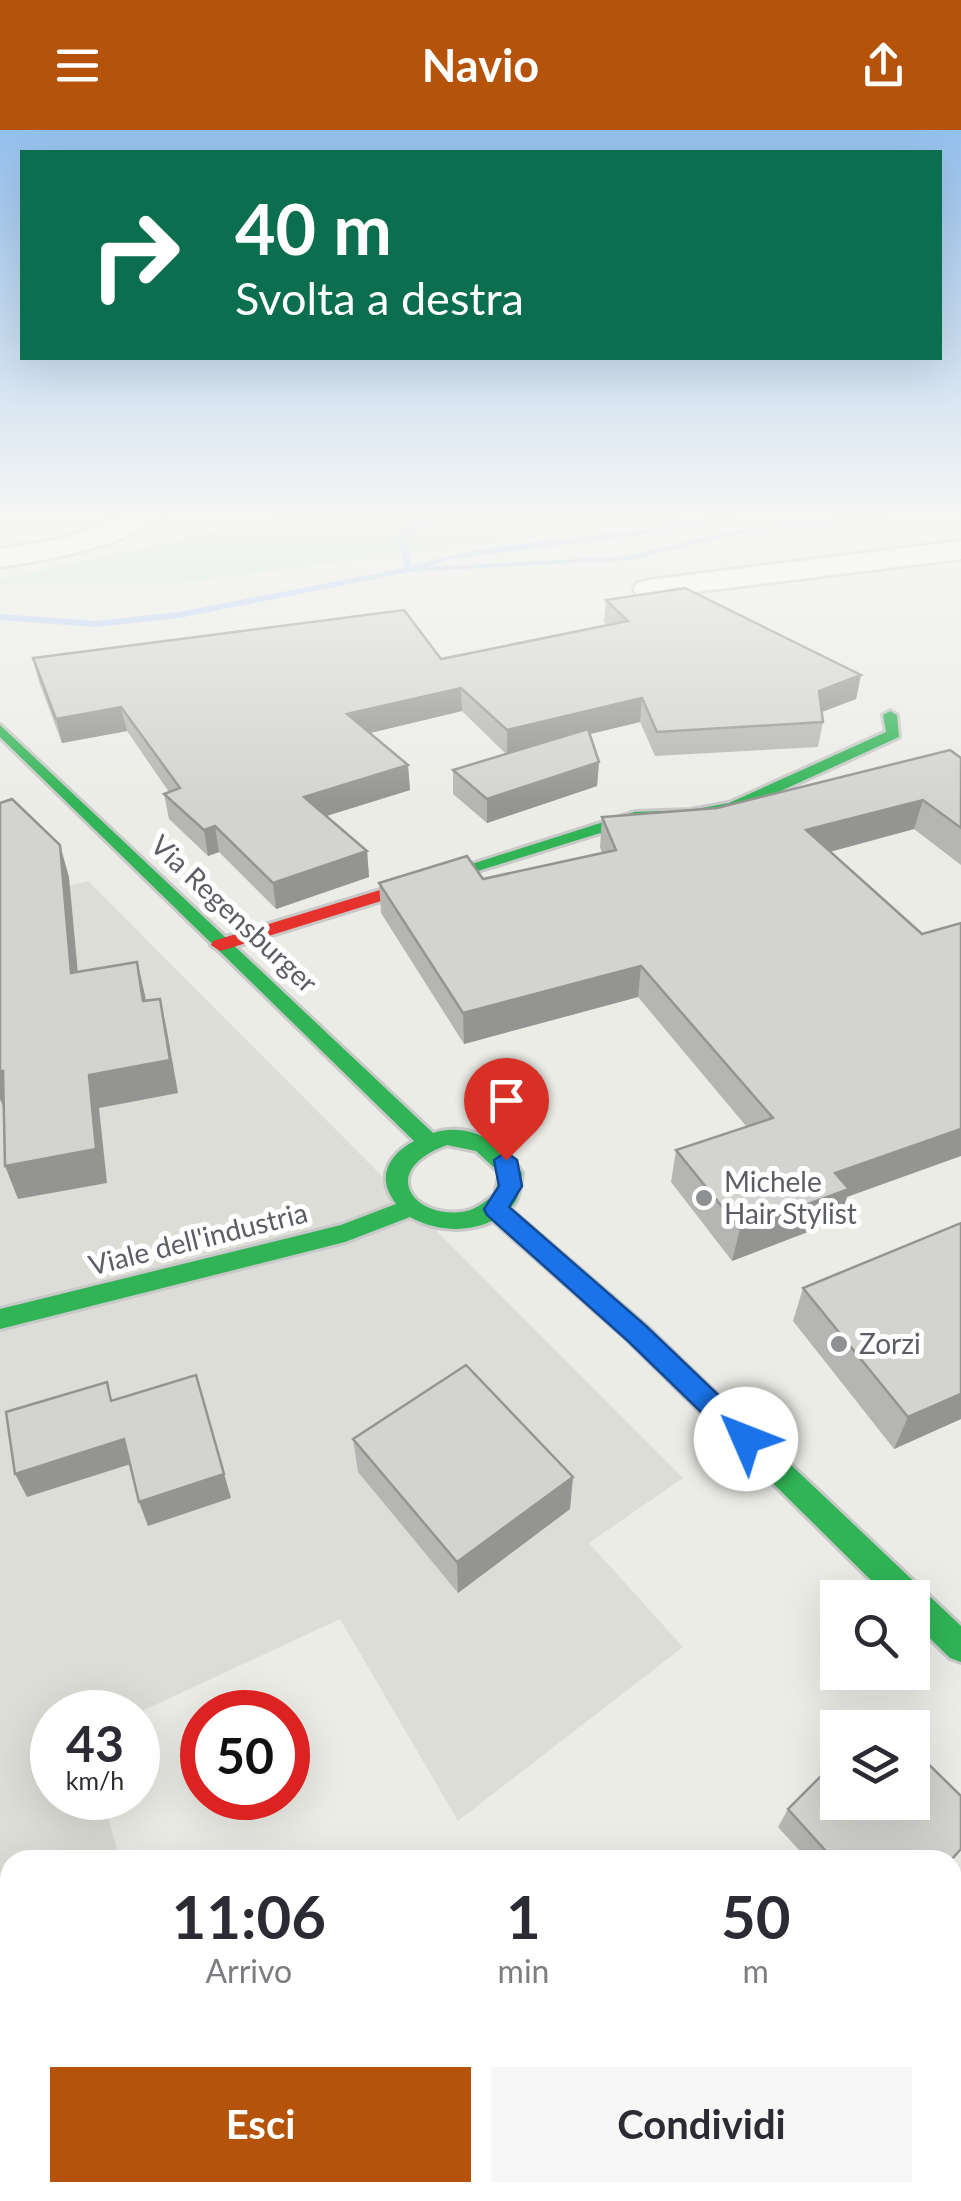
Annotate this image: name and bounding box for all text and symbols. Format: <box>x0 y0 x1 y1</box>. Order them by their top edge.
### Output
icon: menu <box>50 38 105 93</box>
text: Navio <box>422 38 539 92</box>
icon: share <box>856 38 911 93</box>
text: 40 m <box>235 186 392 270</box>
icon: right <box>70 190 200 320</box>
text: Svolta a destra <box>235 271 524 325</box>
street label: Via Regensburger <box>144 827 325 999</box>
pin <box>464 1058 549 1161</box>
icon: arrive <box>479 1073 534 1128</box>
place label: Michele Hair Stylist <box>724 1164 857 1230</box>
marker: Michele Hair Stylist <box>693 1187 715 1209</box>
street label: Viale dell'industria <box>85 1194 311 1282</box>
place label: Zorzi <box>859 1326 921 1360</box>
marker: Zorzi <box>828 1333 850 1355</box>
position arrow <box>694 1387 798 1491</box>
map controls <box>820 1580 930 1820</box>
button: search <box>820 1580 930 1690</box>
speed limit sign: 50 <box>180 1690 310 1820</box>
button: layers <box>820 1710 930 1820</box>
text: 43 <box>66 1713 124 1773</box>
text: km/h <box>66 1765 124 1795</box>
text: 11:06 <box>171 1880 326 1952</box>
text: 1 <box>506 1880 541 1952</box>
text: 50 <box>721 1880 791 1952</box>
text: Arrivo <box>205 1951 292 1990</box>
text: min <box>498 1951 549 1990</box>
text: m <box>743 1951 769 1990</box>
button: Esci <box>50 2067 471 2182</box>
button: Condividi <box>491 2067 912 2182</box>

